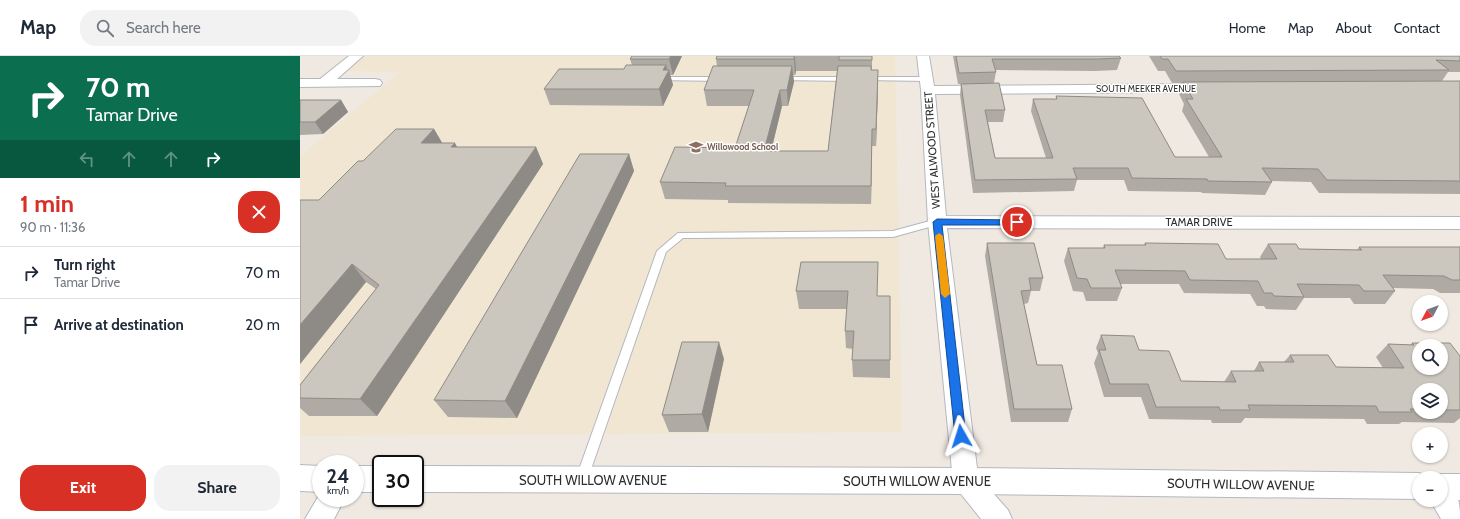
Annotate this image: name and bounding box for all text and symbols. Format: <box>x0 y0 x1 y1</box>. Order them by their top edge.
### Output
search box <box>80 10 360 46</box>
text: Map <box>20 16 56 39</box>
icon: search <box>94 17 116 39</box>
text: Search here <box>126 19 201 37</box>
text: Home <box>1229 19 1266 37</box>
text: Map <box>1288 19 1313 37</box>
text: About <box>1335 19 1372 37</box>
text: Contact <box>1394 19 1440 37</box>
text: 70 m <box>86 70 150 104</box>
icon: right <box>20 72 72 124</box>
street label: SOUTH MEEKER AVENUE <box>1096 83 1196 94</box>
street label: WEST ALWOOD STREET <box>921 91 943 209</box>
text: Tamar Drive <box>86 104 178 126</box>
school or university icon: Willowood School <box>688 139 704 155</box>
place label: Willowood School <box>707 141 779 152</box>
icon: left <box>76 148 98 170</box>
icon: ahead <box>118 148 140 170</box>
icon: ahead <box>160 148 182 170</box>
icon: right <box>202 148 224 170</box>
text: 1 min <box>20 189 74 218</box>
button: close <box>238 191 280 233</box>
pin <box>1000 205 1034 239</box>
icon: arrive <box>1006 211 1028 233</box>
street label: TAMAR DRIVE <box>1165 215 1233 229</box>
text: 90 m · 11:36 <box>20 219 85 235</box>
text: Turn right <box>54 256 115 274</box>
icon: right <box>20 262 42 284</box>
text: 70 m <box>246 264 280 282</box>
text: Tamar Drive <box>54 274 120 290</box>
north arrow <box>1412 295 1448 331</box>
map controls <box>1412 295 1448 507</box>
icon: arrive <box>20 314 42 336</box>
text: Arrive at destination <box>54 316 184 334</box>
text: 20 m <box>245 316 280 334</box>
button: search <box>1412 339 1448 375</box>
button: layers <box>1412 383 1448 419</box>
position arrow <box>940 415 982 457</box>
button: + <box>1412 427 1448 463</box>
speed limit sign: 30 <box>372 455 424 507</box>
text: 24 <box>327 464 350 488</box>
button: Exit <box>20 465 146 511</box>
button: Share <box>154 465 280 511</box>
button: − <box>1412 471 1448 507</box>
street label: SOUTH WILLOW AVENUE <box>519 472 667 488</box>
street label: SOUTH WILLOW AVENUE <box>843 473 991 489</box>
street label: SOUTH WILLOW AVENUE <box>1167 475 1315 493</box>
text: km/h <box>327 484 349 497</box>

